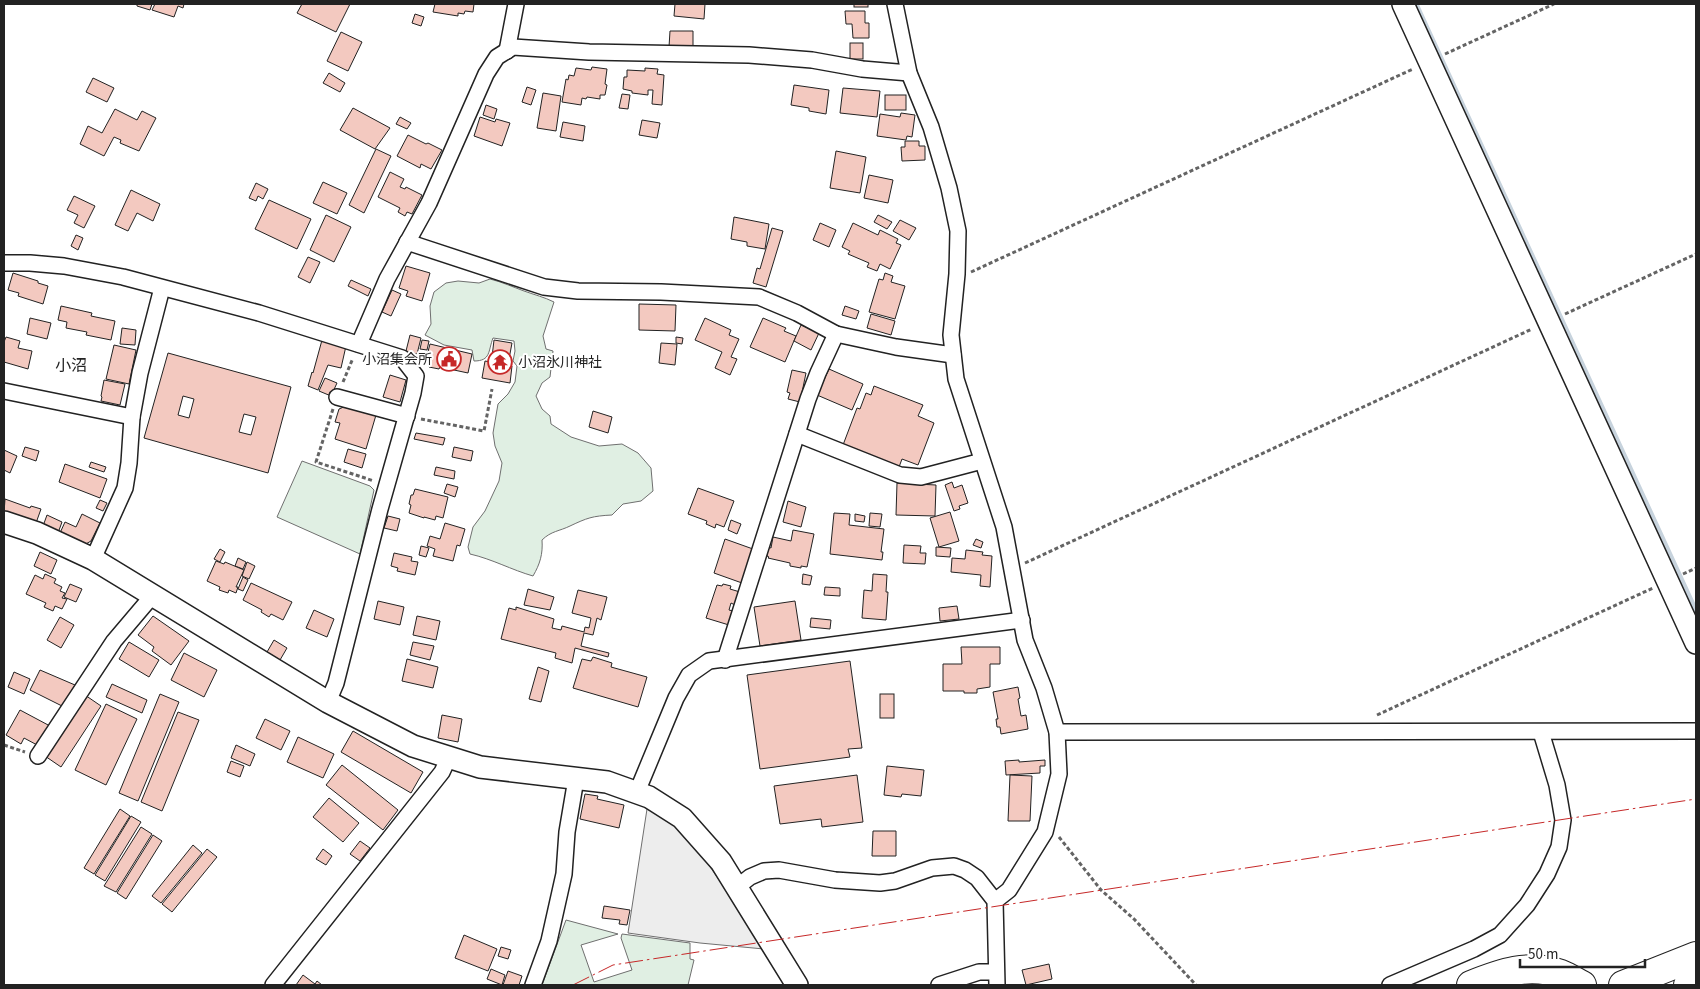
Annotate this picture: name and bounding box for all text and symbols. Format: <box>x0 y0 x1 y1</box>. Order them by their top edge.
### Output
public building icon: 小沼集会所 <box>436 346 462 372</box>
temple icon: 小沼氷川神社 <box>487 349 513 375</box>
place label: 小沼集会所 <box>362 350 432 370</box>
place label: 小沼氷川神社 <box>518 353 602 373</box>
district label: 小沼 <box>55 355 87 377</box>
scale bar <box>1520 936 1645 968</box>
text: 50 m <box>1528 944 1558 965</box>

